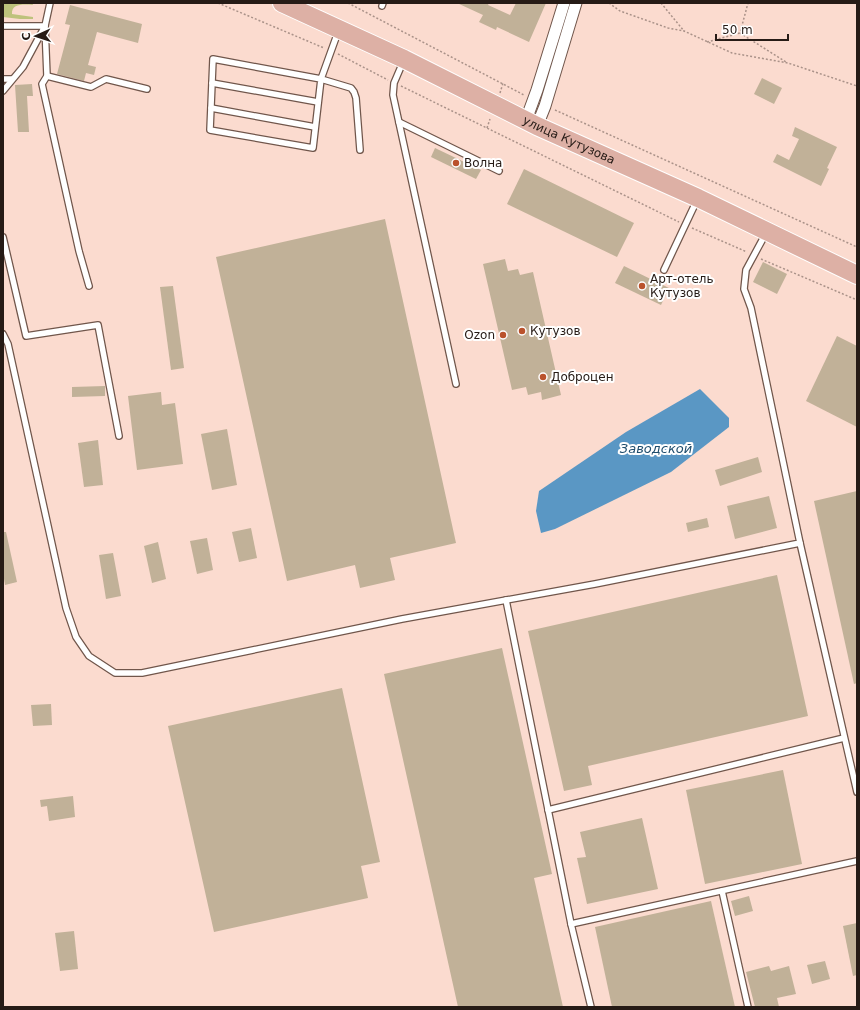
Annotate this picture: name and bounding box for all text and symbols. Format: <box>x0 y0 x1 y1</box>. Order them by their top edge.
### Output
north arrow <box>16 16 56 56</box>
scale bar <box>716 16 788 42</box>
text: 50 m <box>722 23 753 37</box>
text: С <box>20 32 33 41</box>
street label: улица Кутузова <box>520 113 617 167</box>
place label: Волна <box>464 156 502 170</box>
marker: Волна <box>451 158 461 168</box>
place label: Арт-отель Кутузов <box>650 272 714 300</box>
marker: Арт-отель Кутузов <box>637 281 647 291</box>
place label: Кутузов <box>530 324 581 338</box>
marker: Кутузов <box>517 326 527 336</box>
place label: Ozon <box>464 328 495 342</box>
marker: Ozon <box>498 330 508 340</box>
place label: Доброцен <box>551 370 613 384</box>
marker: Доброцен <box>538 372 548 382</box>
water label: Заводской <box>620 441 692 456</box>

